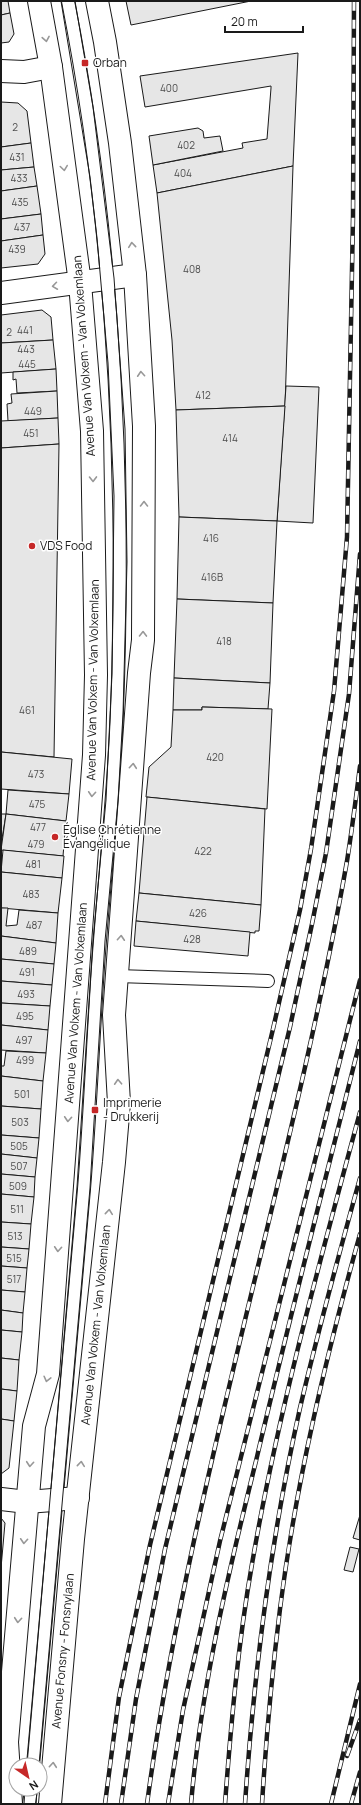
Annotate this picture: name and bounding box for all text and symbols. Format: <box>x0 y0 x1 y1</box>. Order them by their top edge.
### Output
scale bar <box>225 8 303 34</box>
text: 20 m <box>231 13 258 30</box>
one-way arrow <box>41 36 50 43</box>
place label: Orban <box>93 54 127 71</box>
marker: Orban <box>80 58 90 68</box>
house number: 400 <box>160 81 178 95</box>
house number: 2 <box>12 120 18 134</box>
house number: 402 <box>177 138 195 152</box>
house number: 431 <box>9 150 25 164</box>
one-way arrow <box>60 165 69 171</box>
house number: 404 <box>174 166 192 180</box>
house number: 433 <box>11 171 27 185</box>
house number: 435 <box>11 195 29 209</box>
house number: 437 <box>14 220 30 234</box>
house number: 439 <box>8 242 26 256</box>
one-way arrow <box>127 242 136 248</box>
street label: Avenue Van Volxem - Van Volxemlaan <box>68 255 99 457</box>
house number: 408 <box>183 262 201 276</box>
one-way arrow <box>52 281 58 290</box>
house number: 441 <box>17 323 33 337</box>
house number: 2 <box>6 325 12 339</box>
house number: 443 <box>17 342 35 356</box>
house number: 445 <box>18 357 36 371</box>
one-way arrow <box>137 371 146 377</box>
house number: 412 <box>195 388 211 402</box>
house number: 449 <box>24 404 42 418</box>
house number: 451 <box>23 426 39 440</box>
house number: 414 <box>222 431 238 445</box>
one-way arrow <box>89 476 97 482</box>
one-way arrow <box>140 501 148 507</box>
house number: 416 <box>203 531 219 545</box>
place label: VDS Food <box>40 537 92 554</box>
marker: VDS Food <box>27 541 37 551</box>
house number: 416B <box>201 570 223 584</box>
street label: Avenue Van Volxem - Van Volxemlaan <box>82 579 103 781</box>
one-way arrow <box>139 631 147 637</box>
house number: 418 <box>216 634 232 648</box>
house number: 461 <box>19 703 35 717</box>
house number: 420 <box>206 750 224 764</box>
one-way arrow <box>128 763 137 769</box>
house number: 473 <box>28 767 44 781</box>
one-way arrow <box>87 791 96 797</box>
house number: 475 <box>29 797 46 811</box>
house number: 477 <box>30 820 46 834</box>
place label: Église Chrétienne Évangélique <box>63 821 161 852</box>
marker: Église Chrétienne Évangélique <box>50 832 60 842</box>
house number: 479 <box>27 837 45 851</box>
house number: 422 <box>194 844 212 858</box>
house number: 481 <box>25 857 41 871</box>
house number: 483 <box>22 887 40 901</box>
street label: Avenue Van Volxem - Van Volxemlaan <box>60 902 91 1104</box>
house number: 426 <box>189 906 207 920</box>
house number: 487 <box>26 918 42 932</box>
house number: 428 <box>183 932 201 946</box>
one-way arrow <box>116 935 125 941</box>
house number: 489 <box>19 944 37 958</box>
house number: 491 <box>19 965 35 979</box>
house number: 493 <box>17 987 35 1001</box>
house number: 495 <box>16 1009 34 1023</box>
house number: 497 <box>16 1033 32 1047</box>
house number: 499 <box>16 1053 34 1067</box>
one-way arrow <box>114 1079 122 1085</box>
house number: 501 <box>14 1087 30 1101</box>
place label: Imprimerie - Drukkerij <box>103 1094 162 1125</box>
marker: Imprimerie - Drukkerij <box>90 1105 100 1115</box>
house number: 503 <box>11 1115 29 1129</box>
one-way arrow <box>63 1116 72 1123</box>
house number: 505 <box>10 1139 28 1153</box>
house number: 507 <box>11 1159 27 1173</box>
house number: 509 <box>9 1179 27 1193</box>
house number: 511 <box>10 1202 24 1216</box>
one-way arrow <box>104 1209 113 1215</box>
street label: Avenue Van Volxem - Van Volxemlaan <box>77 1224 114 1426</box>
house number: 513 <box>7 1229 23 1243</box>
one-way arrow <box>53 1246 62 1252</box>
house number: 515 <box>6 1251 22 1265</box>
house number: 517 <box>7 1272 21 1286</box>
one-way arrow <box>43 1375 51 1382</box>
one-way arrow <box>26 1461 35 1467</box>
one-way arrow <box>76 1461 85 1467</box>
one-way arrow <box>19 1538 28 1544</box>
street label: Avenue Fonsny - Fonsnylaan <box>47 1573 78 1729</box>
one-way arrow <box>13 1617 22 1623</box>
north arrow <box>8 1757 48 1797</box>
one-way arrow <box>49 1762 58 1768</box>
text: N <box>26 1777 41 1794</box>

